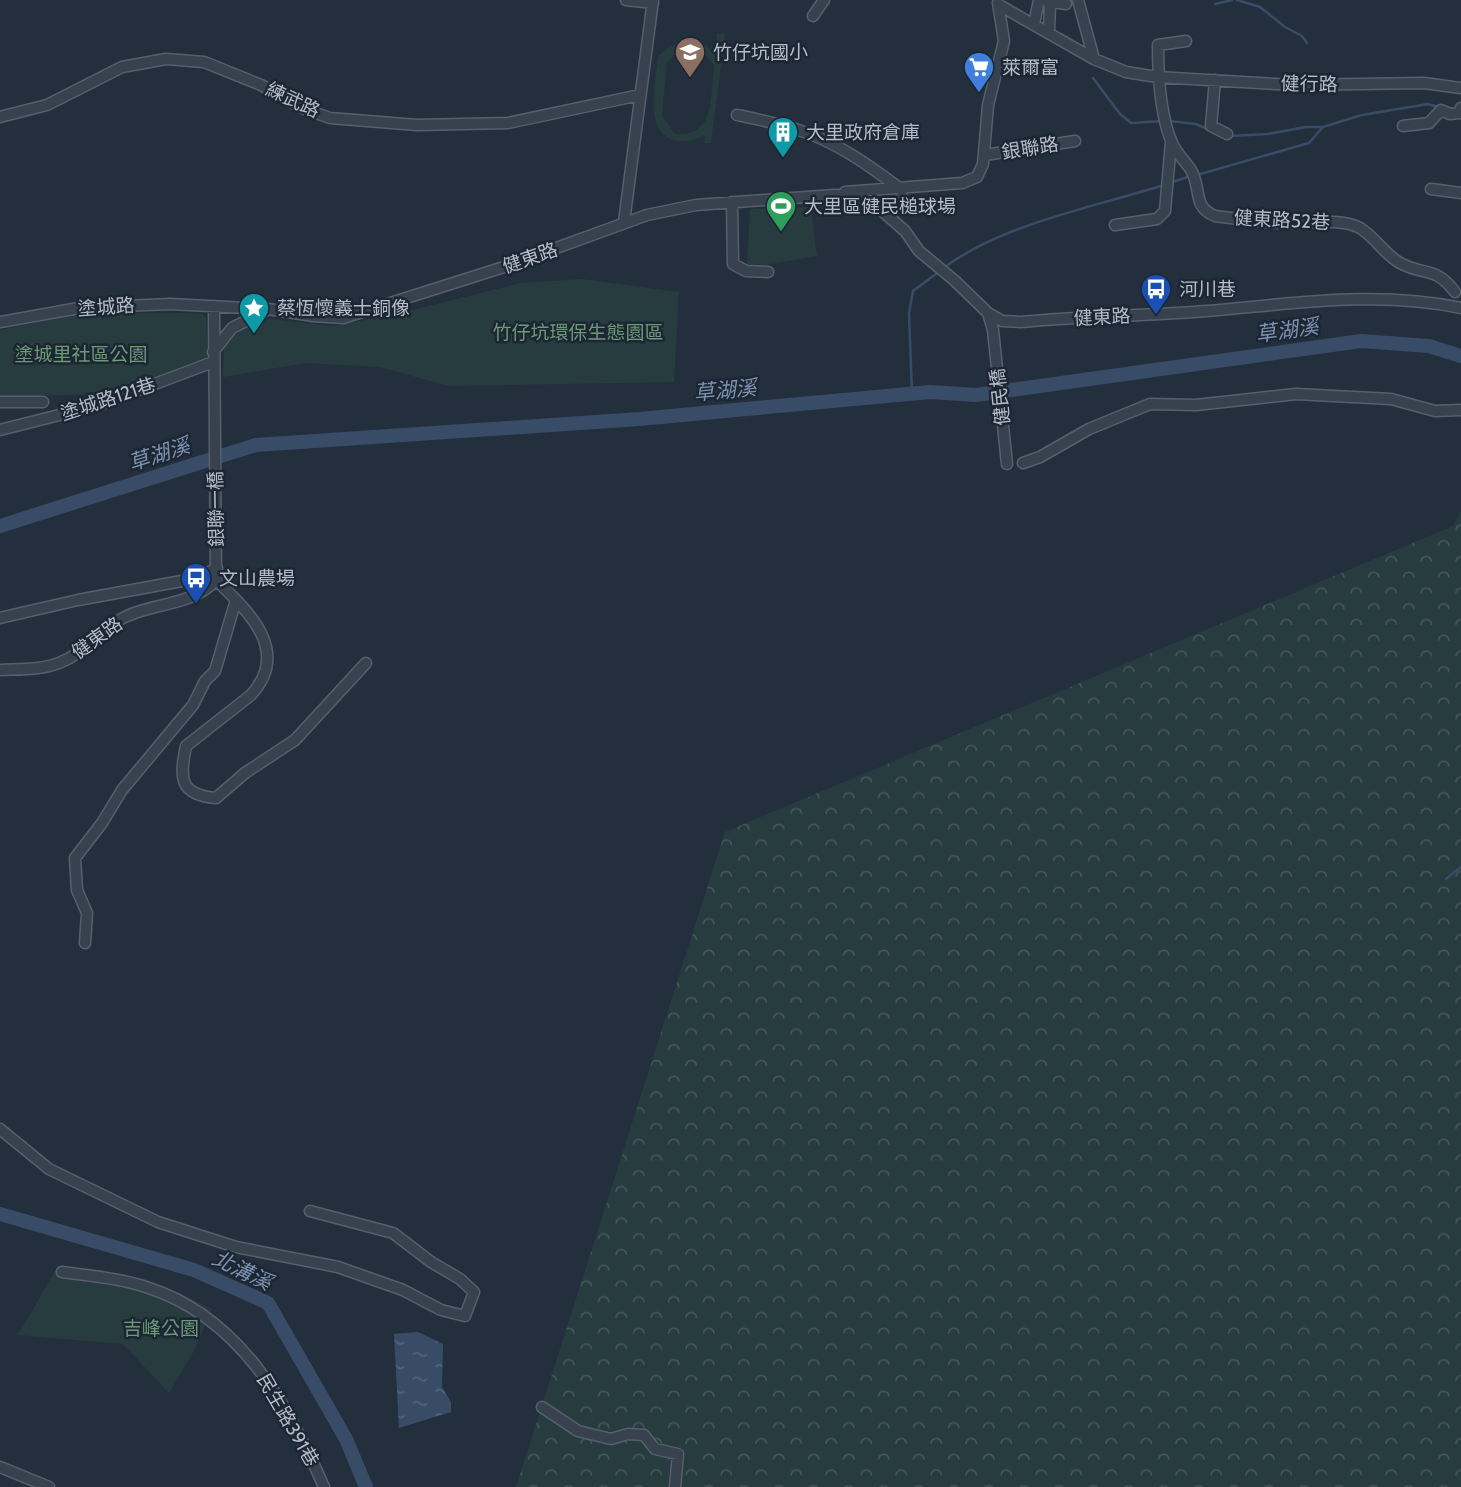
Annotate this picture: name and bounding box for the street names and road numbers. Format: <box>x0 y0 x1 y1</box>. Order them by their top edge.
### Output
street label: 健行路 <box>1280 72 1338 96</box>
street label: 練武路 <box>262 78 324 122</box>
street label: 銀聯路 <box>1000 132 1060 164</box>
street label: 健東路52巷 <box>1233 206 1331 234</box>
street label: 健東路 <box>499 238 561 278</box>
street label: 塗城路 <box>77 294 135 320</box>
street label: 健東路 <box>1073 304 1131 330</box>
street label: 健民橋 <box>986 367 1014 427</box>
street label: 塗城路121巷 <box>58 373 158 425</box>
street label: 銀聯一橋 <box>204 471 228 547</box>
street label: 健東路 <box>67 612 127 664</box>
street label: 民生路391巷 <box>252 1370 324 1470</box>

